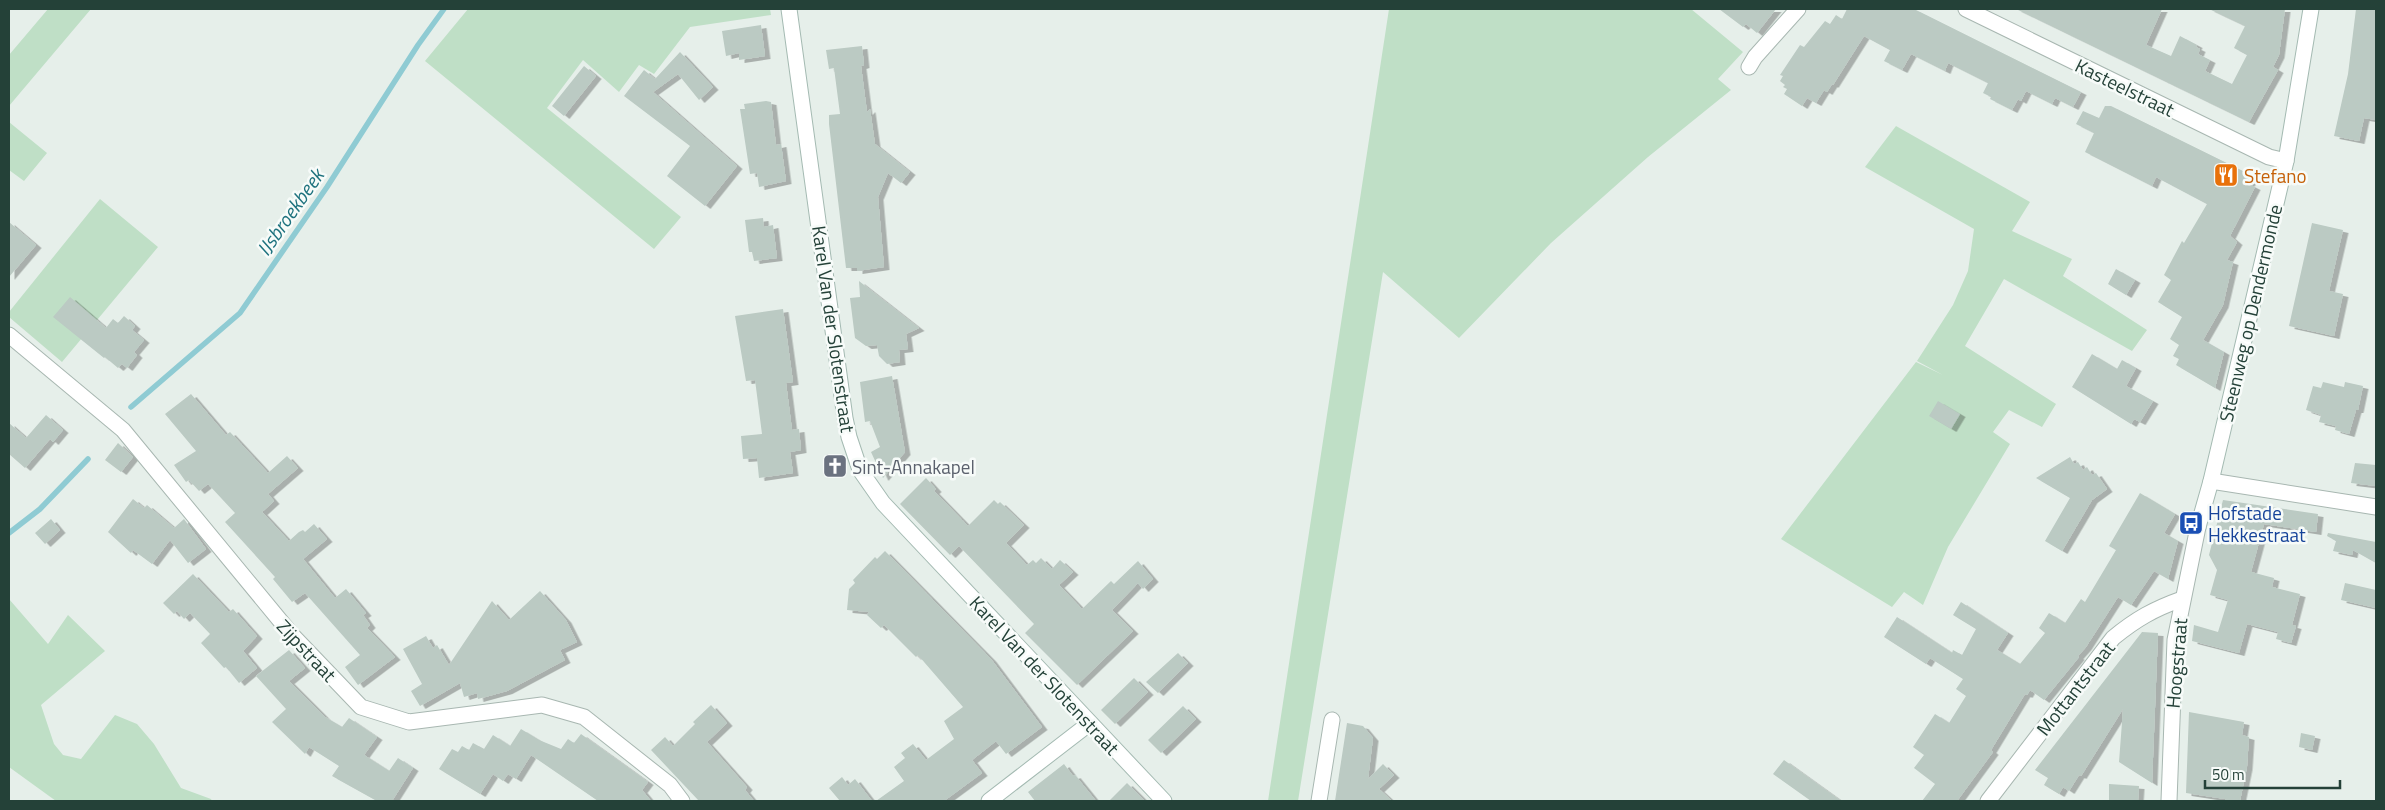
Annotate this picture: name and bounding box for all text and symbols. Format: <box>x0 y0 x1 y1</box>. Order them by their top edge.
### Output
street label: Kasteelstraat <box>2070 50 2180 124</box>
water label: IJsbroekbeek <box>249 160 333 262</box>
place label: Stefano <box>2244 161 2306 190</box>
restaurant icon: Stefano <box>2213 162 2239 188</box>
street label: Steenweg op Dendermonde <box>2211 201 2289 425</box>
street label: Karel Van der Slotenstraat <box>805 224 863 435</box>
place label: Sint-Annakapel <box>852 452 975 481</box>
church icon: Sint-Annakapel <box>822 453 848 479</box>
place label: Hofstade Hekkestraat <box>2208 498 2306 549</box>
bus stop icon: Hofstade Hekkestraat <box>2178 510 2204 536</box>
street label: Karel Van der Slotenstraat <box>963 589 1127 761</box>
street label: Zijpstraat <box>270 612 344 688</box>
street label: Hoogstraat <box>2158 616 2194 709</box>
street label: Mottantstraat <box>2029 634 2121 742</box>
scale bar <box>2205 758 2340 790</box>
text: 50 m <box>2212 763 2245 786</box>

